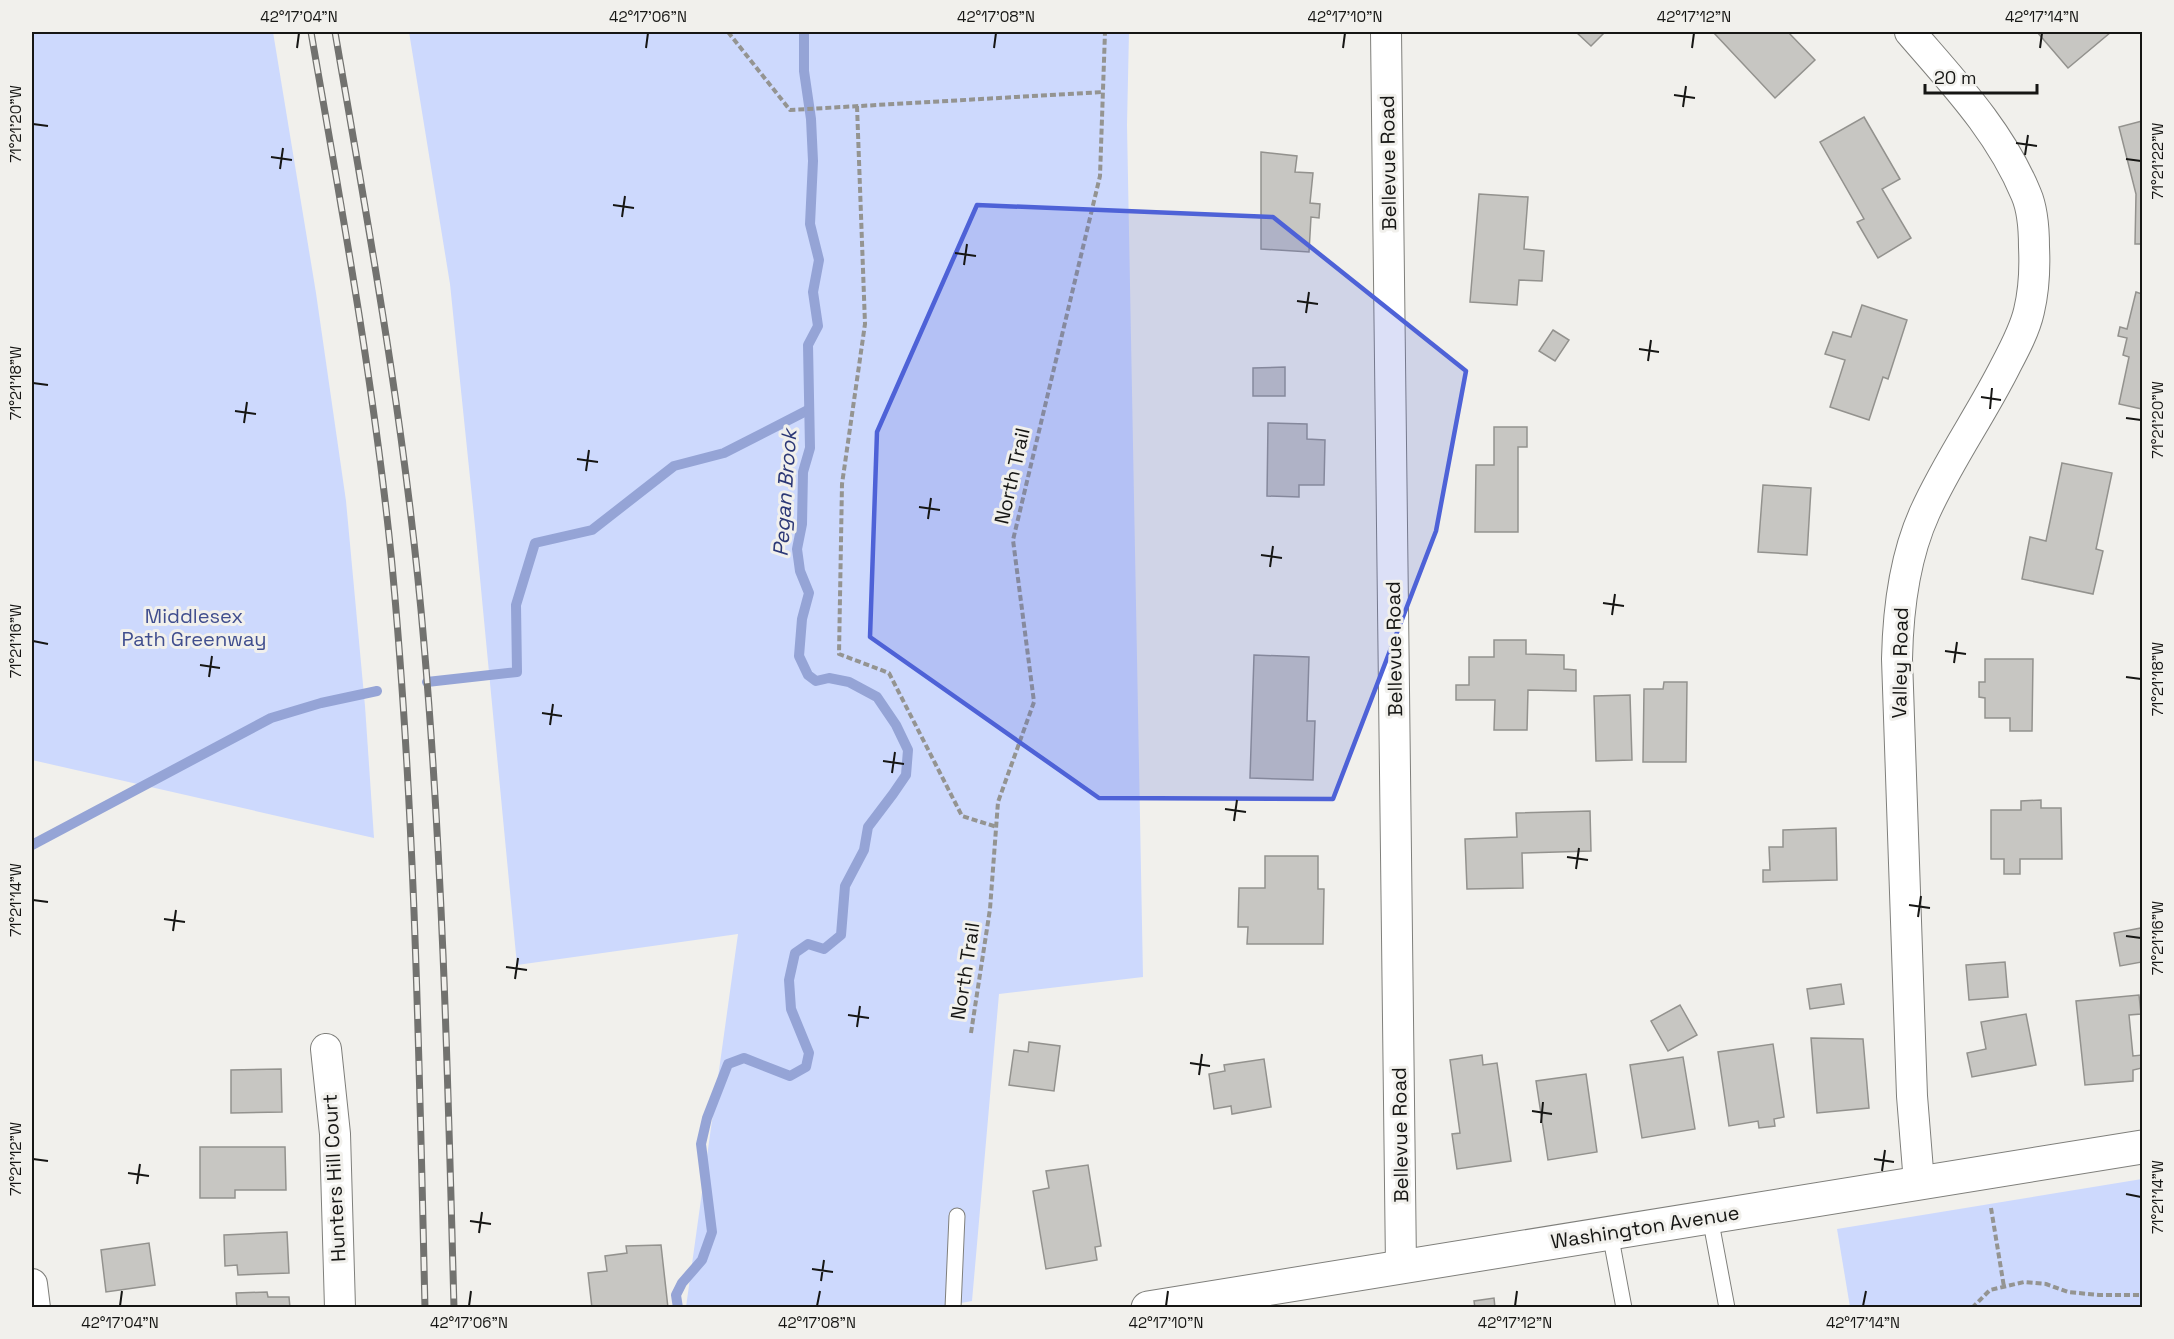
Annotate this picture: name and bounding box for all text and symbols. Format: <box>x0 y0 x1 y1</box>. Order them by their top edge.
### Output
text: 42°17'04"N <box>260 7 338 26</box>
text: 42°17'06"N <box>609 7 687 26</box>
text: 42°17'08"N <box>957 7 1035 26</box>
text: 42°17'10"N <box>1308 7 1382 26</box>
text: 42°17'12"N <box>1657 7 1731 26</box>
text: 42°17'14"N <box>2005 7 2079 26</box>
scale bar <box>1925 57 2038 95</box>
text: 20 m <box>1934 66 1977 89</box>
text: 71°21'20"W <box>6 85 25 163</box>
street label: Bellevue Road <box>1374 95 1402 231</box>
text: 71°21'22"W <box>2148 123 2167 199</box>
text: 71°21'18"W <box>6 346 25 420</box>
text: 71°21'20"W <box>2148 381 2167 459</box>
street label: North Trail <box>988 425 1036 527</box>
water label: Pegan Brook <box>767 426 803 557</box>
street label: Bellevue Road <box>1380 581 1408 717</box>
park label: Middlesex Path Greenway <box>122 603 266 652</box>
text: 71°21'16"W <box>6 604 25 678</box>
street label: Valley Road <box>1886 607 1914 719</box>
text: 71°21'18"W <box>2148 642 2167 716</box>
text: 71°21'14"W <box>6 863 25 937</box>
text: 71°21'16"W <box>2148 901 2167 975</box>
street label: North Trail <box>944 921 986 1021</box>
street label: Bellevue Road <box>1386 1067 1414 1203</box>
street label: Hunters Hill Court <box>317 1093 351 1263</box>
text: 71°21'12"W <box>6 1122 25 1196</box>
text: 71°21'14"W <box>2148 1160 2167 1234</box>
street label: Washington Avenue <box>1549 1199 1741 1255</box>
text: 42°17'04"N <box>81 1313 159 1332</box>
text: 42°17'06"N <box>430 1313 508 1332</box>
text: 42°17'08"N <box>778 1313 856 1332</box>
text: 42°17'10"N <box>1129 1313 1203 1332</box>
text: 42°17'12"N <box>1478 1313 1552 1332</box>
text: 42°17'14"N <box>1826 1313 1900 1332</box>

